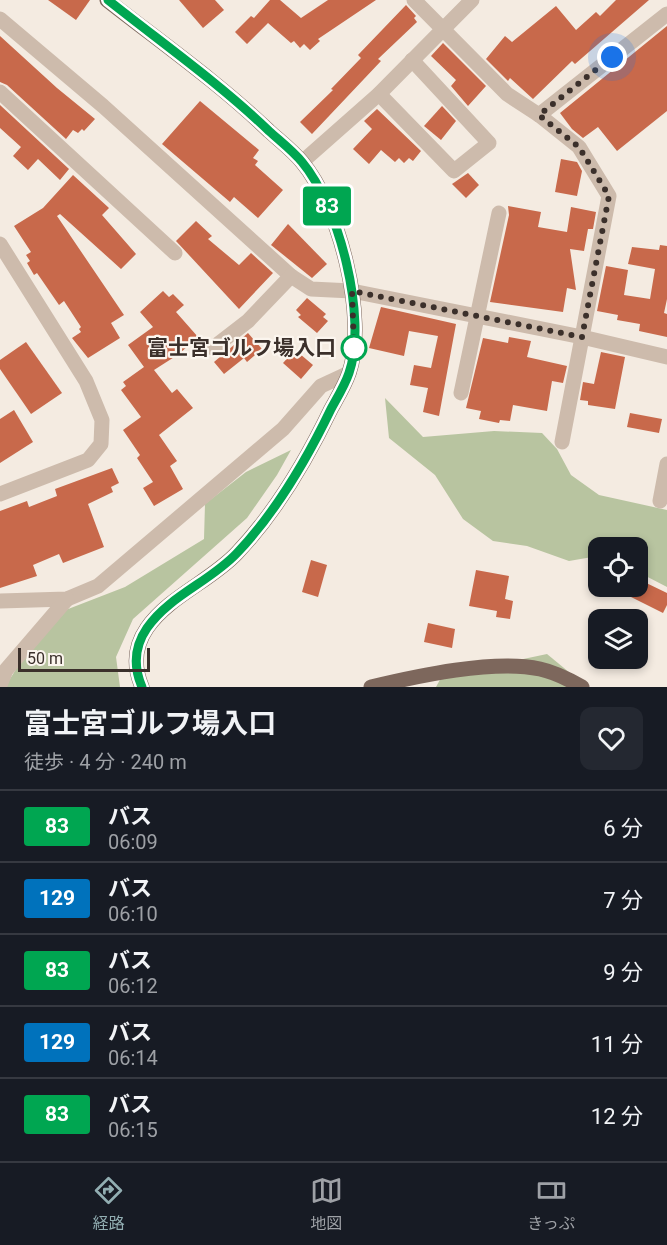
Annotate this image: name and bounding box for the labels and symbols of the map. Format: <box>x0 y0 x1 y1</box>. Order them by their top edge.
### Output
your location <box>597 42 627 72</box>
line badge: 83 <box>300 186 354 226</box>
marker: 富士宮ゴルフ場入口 <box>341 335 367 361</box>
place label: 富士宮ゴルフ場入口 <box>147 336 336 360</box>
scale bar <box>18 645 150 672</box>

